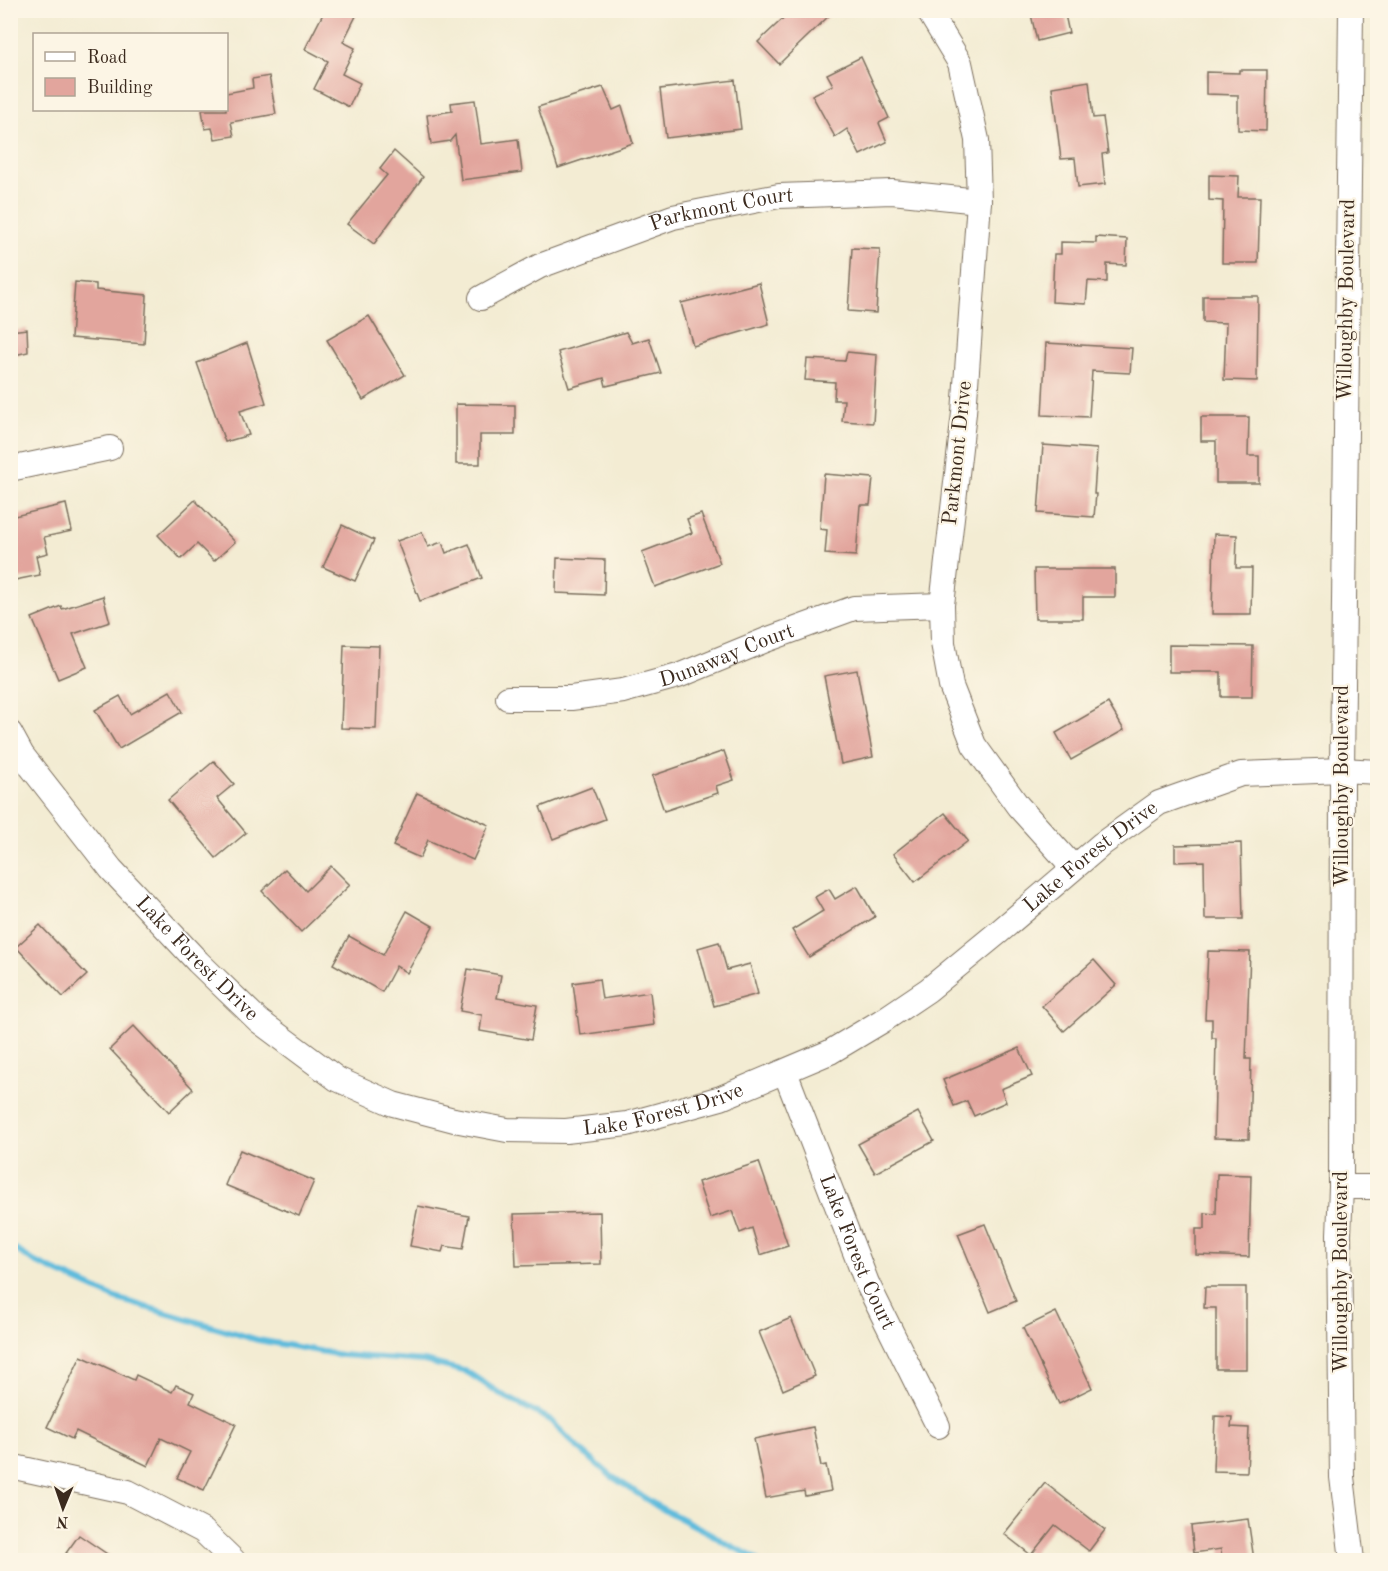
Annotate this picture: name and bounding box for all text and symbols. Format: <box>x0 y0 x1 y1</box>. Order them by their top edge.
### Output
legend <box>33 33 228 111</box>
text: Road <box>87 49 127 67</box>
text: Building <box>87 79 153 97</box>
street label: Parkmont Court <box>647 185 794 235</box>
street label: Willoughby Boulevard <box>1335 199 1359 401</box>
street label: Parkmont Drive <box>940 380 976 526</box>
street label: Dunaway Court <box>657 620 797 691</box>
street label: Willoughby Boulevard <box>1332 685 1353 887</box>
street label: Lake Forest Drive <box>1020 797 1162 917</box>
street label: Lake Forest Drive <box>132 892 262 1025</box>
street label: Lake Forest Drive <box>582 1079 746 1139</box>
street label: Lake Forest Court <box>815 1171 899 1333</box>
street label: Willoughby Boulevard <box>1331 1171 1352 1373</box>
north arrow <box>33 1478 93 1538</box>
text: N <box>55 1513 69 1529</box>

